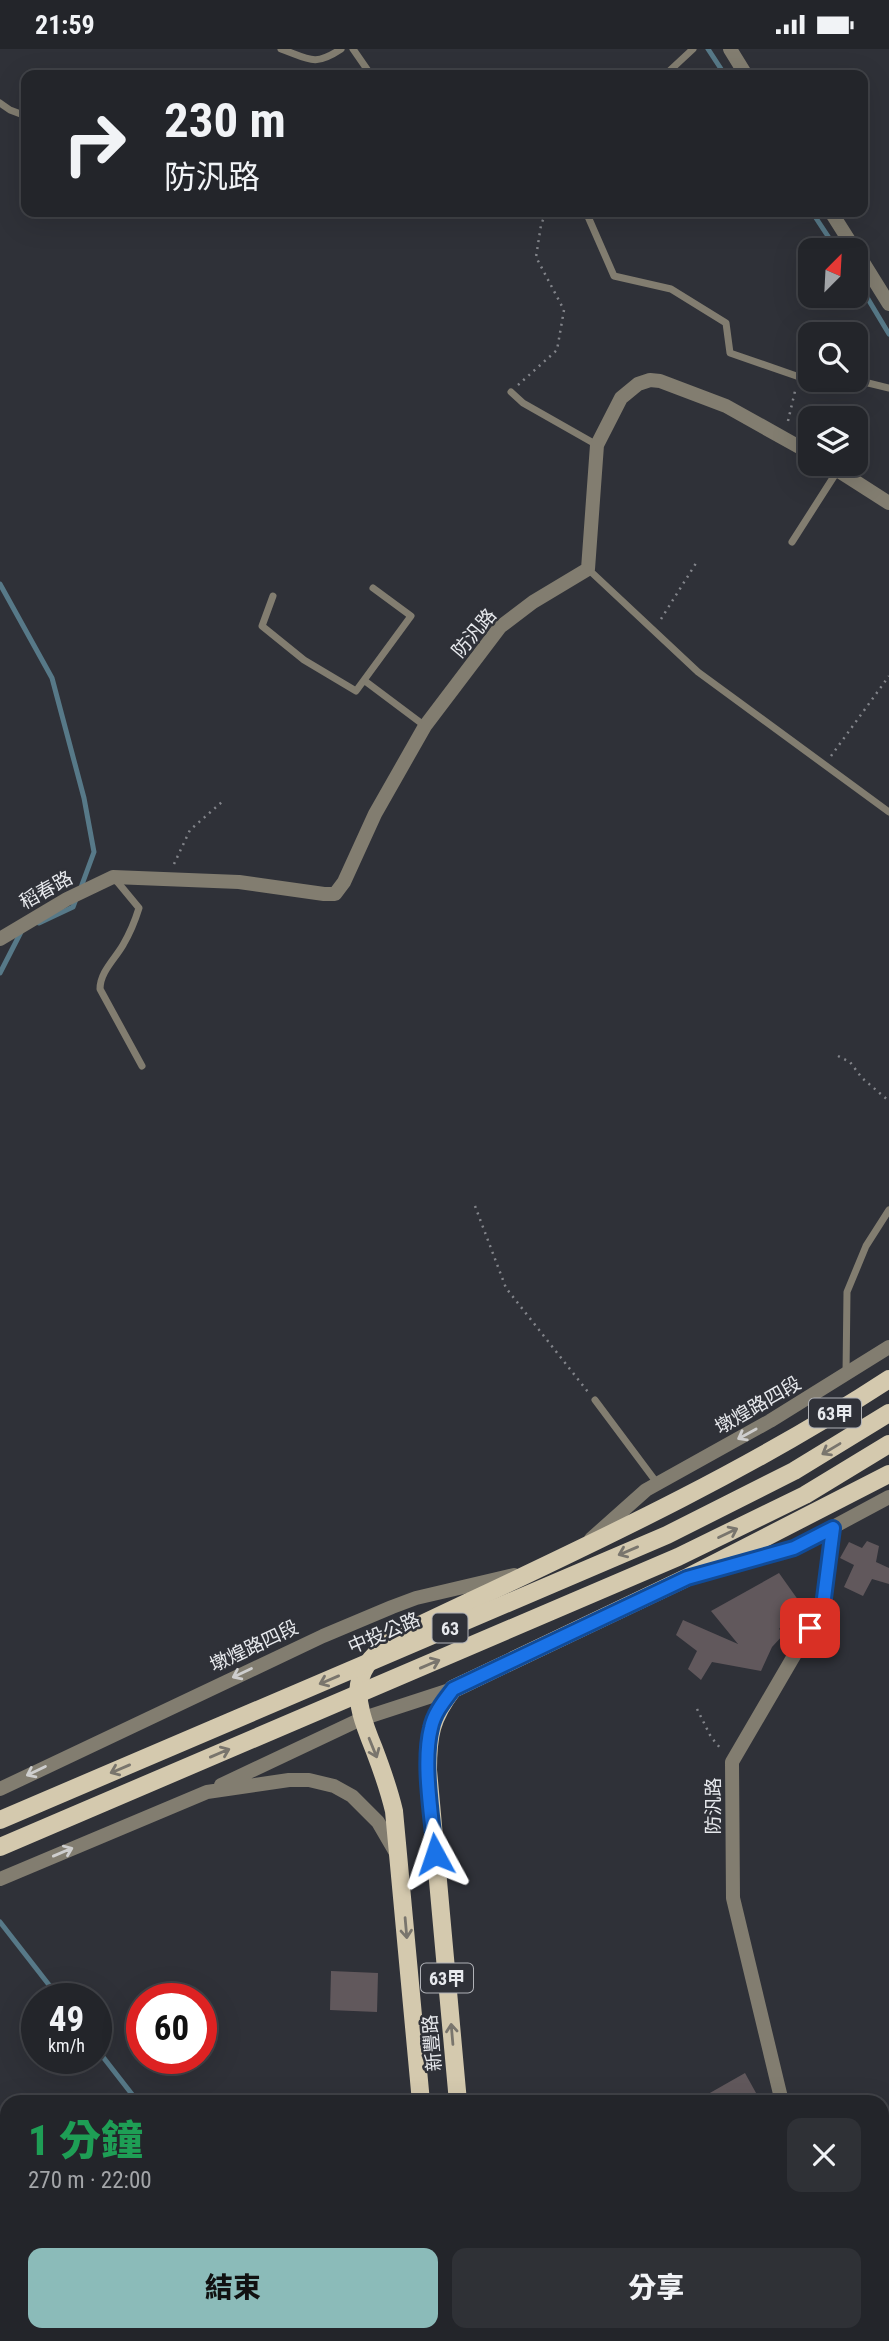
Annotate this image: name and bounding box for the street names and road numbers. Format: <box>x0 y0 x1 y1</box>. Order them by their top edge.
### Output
street label: 防汎路 <box>447 604 501 662</box>
street label: 稻春路 <box>15 866 77 914</box>
street label: 墩煌路四段 <box>711 1371 805 1439</box>
road number: 63甲 <box>809 1399 861 1427</box>
street label: 中投公路 <box>345 1608 423 1658</box>
road number: 63 <box>433 1613 468 1643</box>
street label: 墩煌路四段 <box>206 1615 302 1677</box>
street label: 防汎路 <box>702 1777 725 1835</box>
road number: 63甲 <box>421 1963 473 1992</box>
street label: 新豐路 <box>418 2014 446 2072</box>

